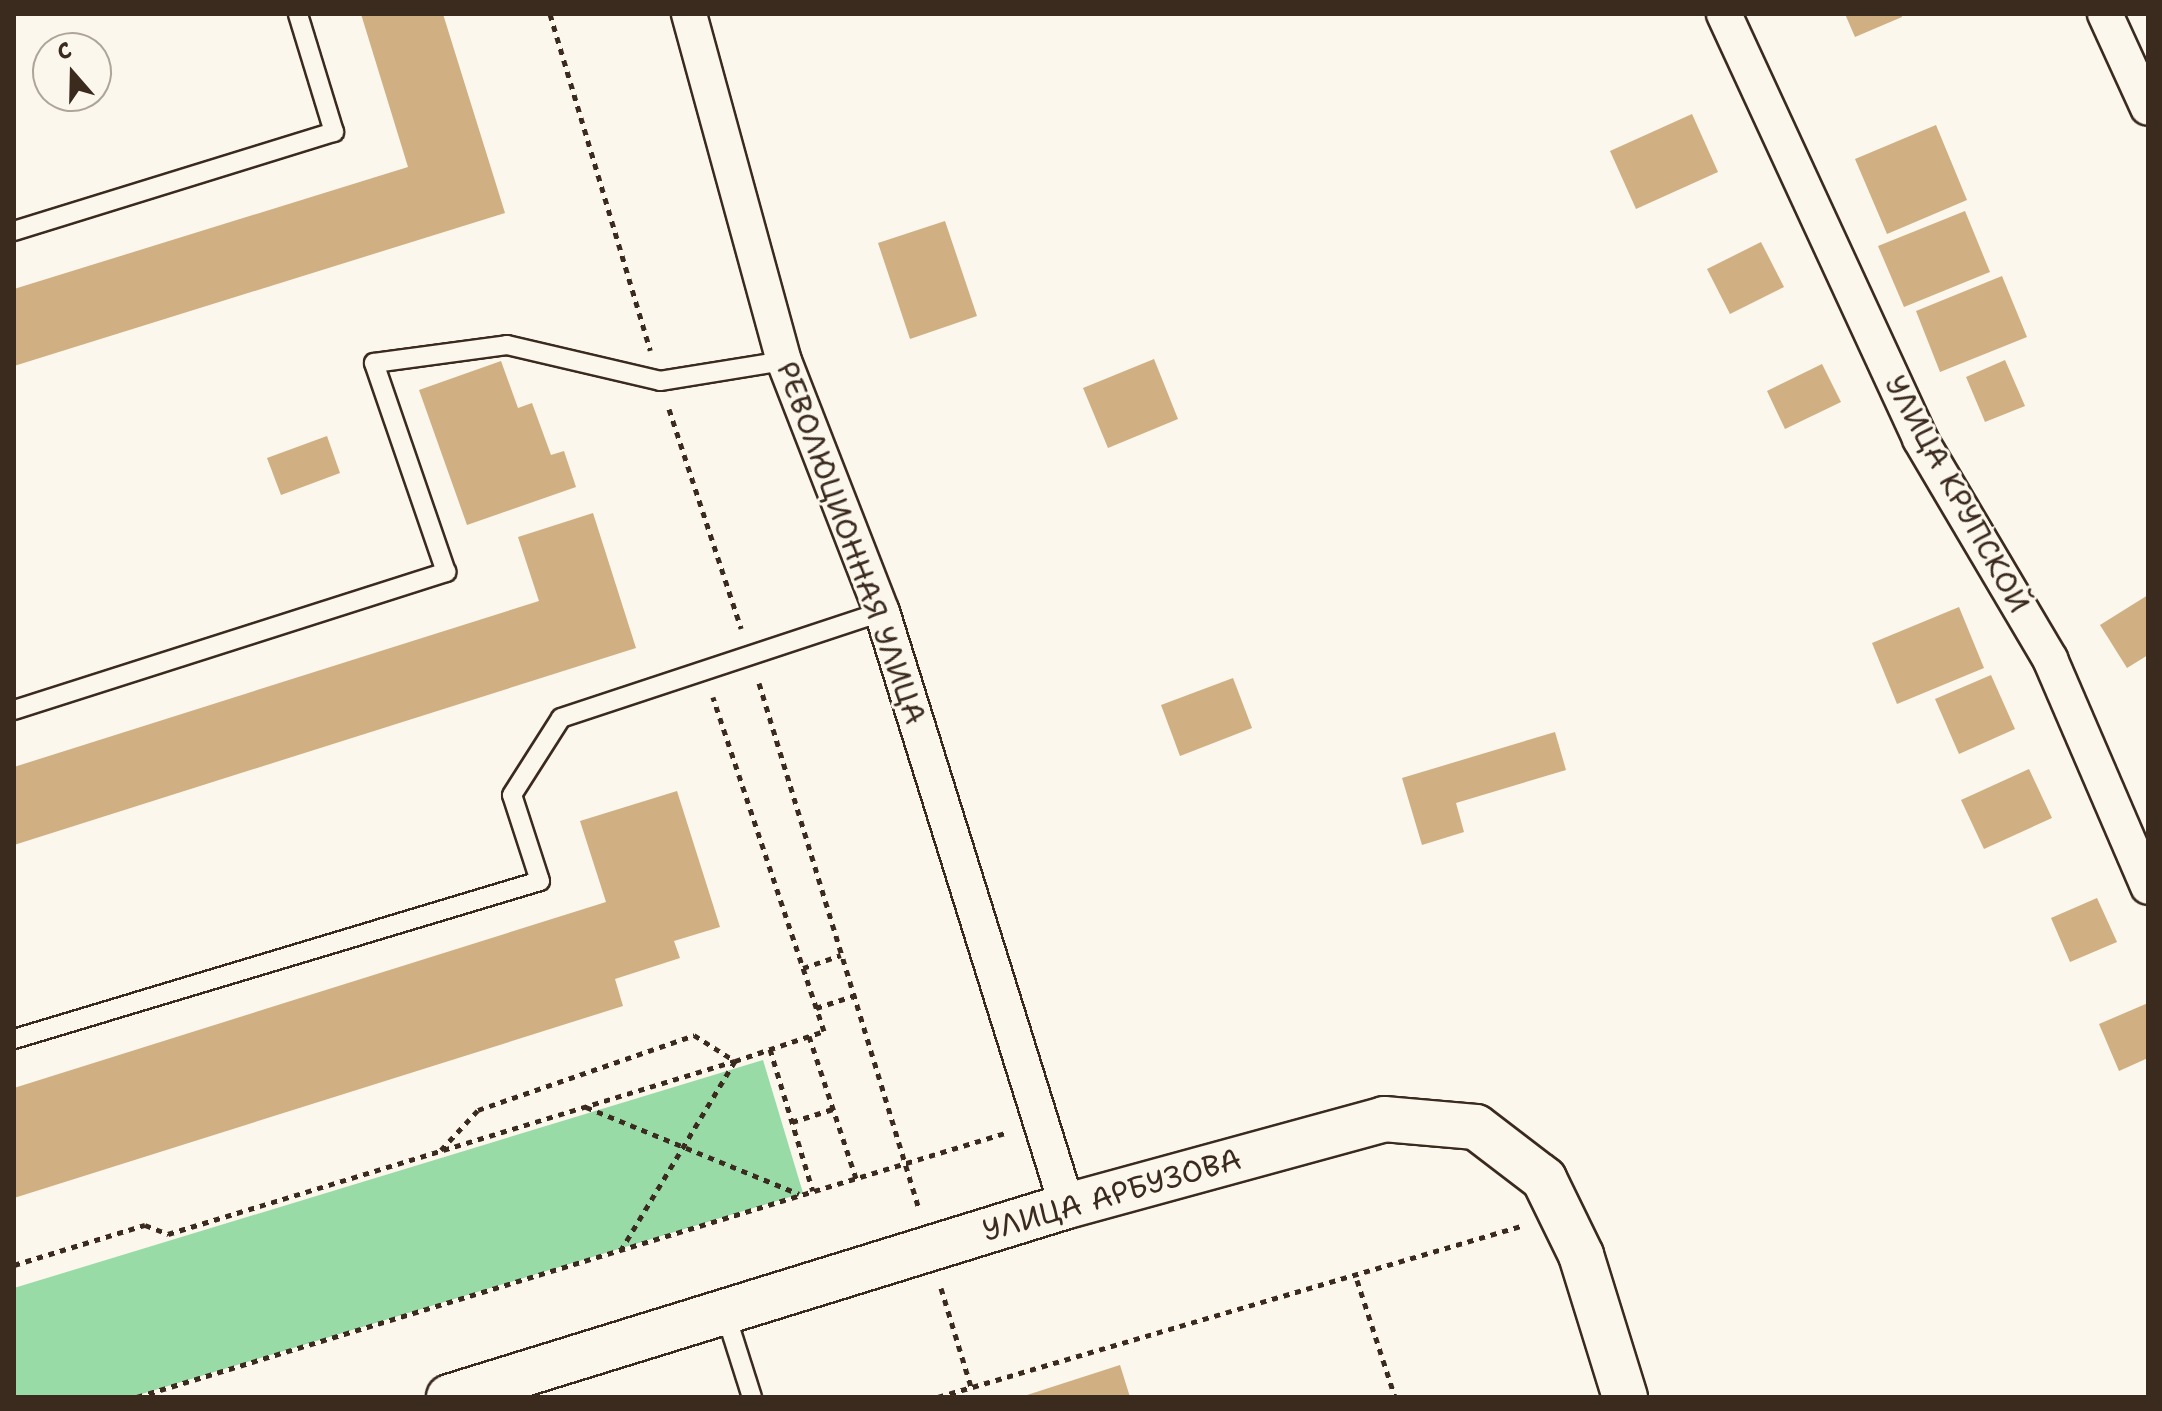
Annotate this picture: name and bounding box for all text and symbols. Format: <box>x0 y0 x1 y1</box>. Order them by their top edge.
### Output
north arrow <box>32 32 112 112</box>
text: С <box>53 35 76 67</box>
street label: РЕВОЛЮЦИОННАЯ УЛИЦА <box>769 357 933 729</box>
street label: УЛИЦА КРУПСКОЙ <box>1877 369 2037 619</box>
street label: УЛИЦА АРБУЗОВА <box>978 1141 1246 1249</box>

